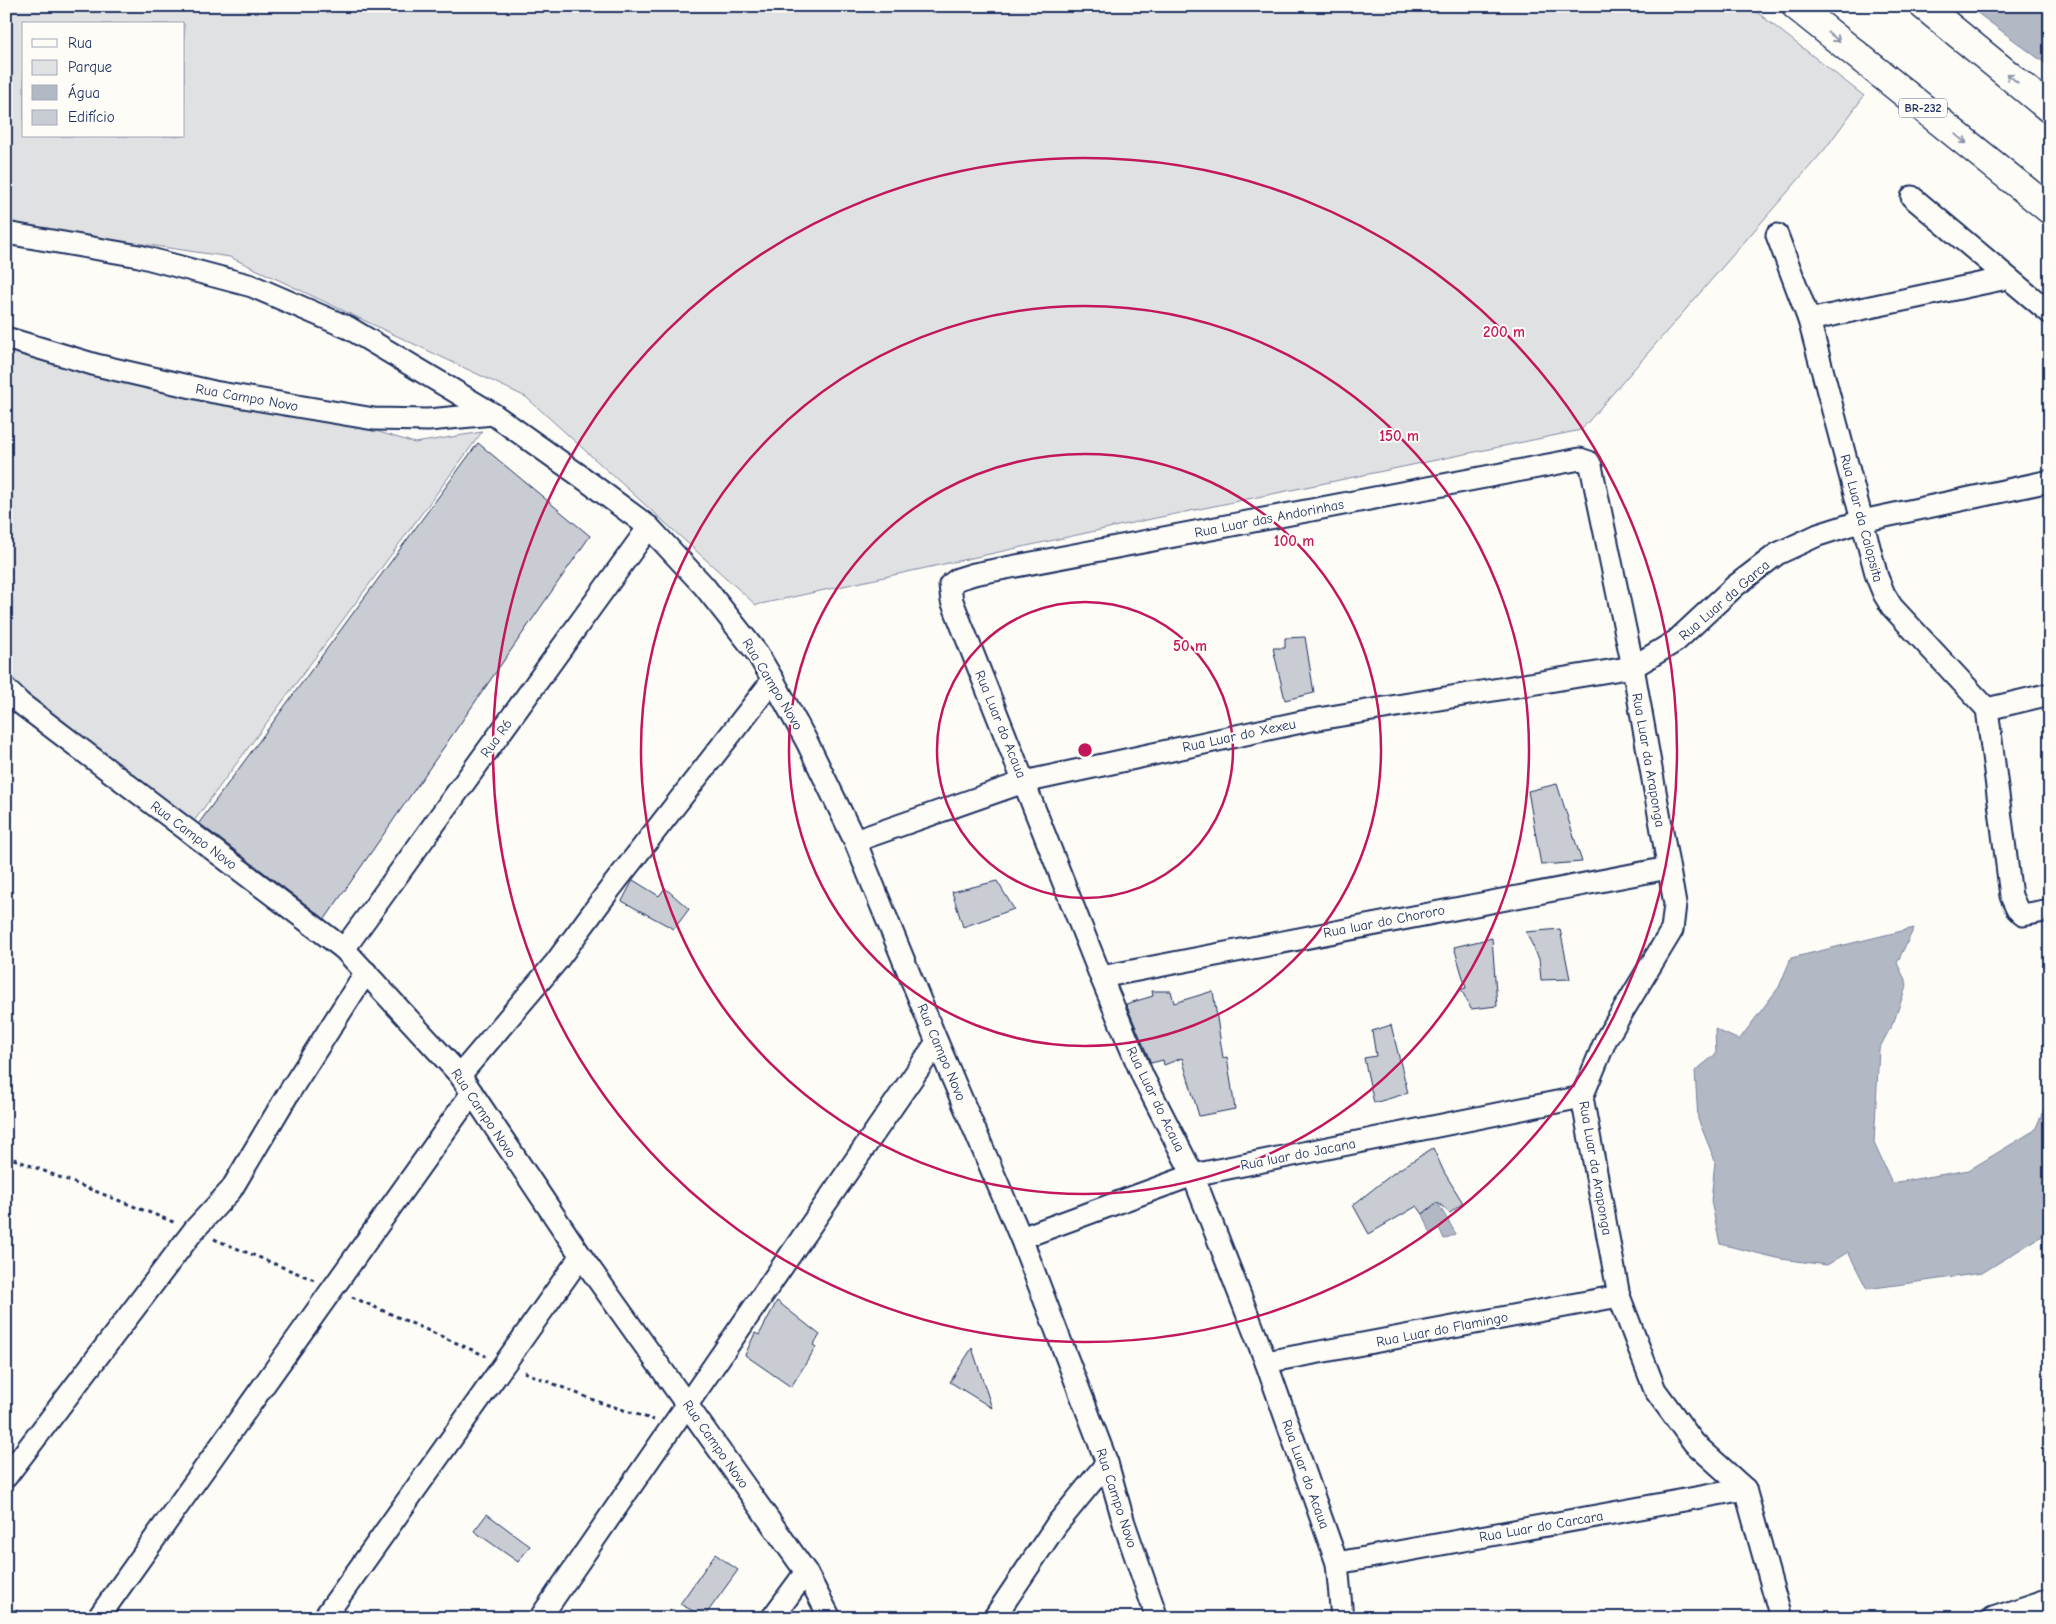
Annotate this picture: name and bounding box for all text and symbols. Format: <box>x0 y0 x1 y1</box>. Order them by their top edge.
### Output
legend <box>22 22 185 138</box>
one-way arrow <box>1828 31 1841 42</box>
text: Rua <box>68 34 92 52</box>
text: Parque <box>68 58 113 76</box>
one-way arrow <box>2006 73 2019 84</box>
text: Água <box>68 83 100 102</box>
road number: BR-232 <box>1899 99 1947 118</box>
text: Edifício <box>68 108 115 126</box>
one-way arrow <box>1954 133 1967 144</box>
text: 200 m <box>1483 323 1525 341</box>
street label: Rua Campo Novo <box>194 380 299 415</box>
text: 150 m <box>1379 427 1419 445</box>
street label: Rua Luar da Calopsita <box>1836 452 1887 584</box>
street label: Rua Luar das Andorinhas <box>1193 496 1345 541</box>
text: 100 m <box>1274 532 1314 550</box>
street label: Rua Luar da Garca <box>1676 556 1773 644</box>
street label: Rua Campo Novo <box>739 635 807 733</box>
text: 50 m <box>1173 637 1207 655</box>
street label: Rua Luar do Acaua <box>971 668 1030 781</box>
street label: Rua Luar da Araponga <box>1628 692 1669 829</box>
street label: Rua Luar do Xexeu <box>1181 715 1297 756</box>
street label: Rua R6 <box>477 716 516 761</box>
centre of rings <box>1076 741 1094 759</box>
street label: Rua Campo Novo <box>147 797 240 873</box>
street label: Rua luar do Chororo <box>1322 901 1446 942</box>
street label: Rua Campo Novo <box>913 1001 970 1103</box>
street label: Rua Luar do Acaua <box>1123 1044 1188 1155</box>
street label: Rua Campo Novo <box>448 1066 520 1161</box>
street label: Rua Luar da Araponga <box>1575 1100 1616 1237</box>
street label: Rua luar do Jacana <box>1239 1135 1357 1174</box>
street label: Rua Luar do Flamingo <box>1375 1308 1510 1351</box>
street label: Rua Campo Novo <box>679 1397 752 1492</box>
street label: Rua Luar do Acaua <box>1278 1417 1333 1531</box>
street label: Rua Campo Novo <box>1092 1446 1141 1550</box>
street label: Rua Luar do Carcara <box>1478 1507 1605 1546</box>

